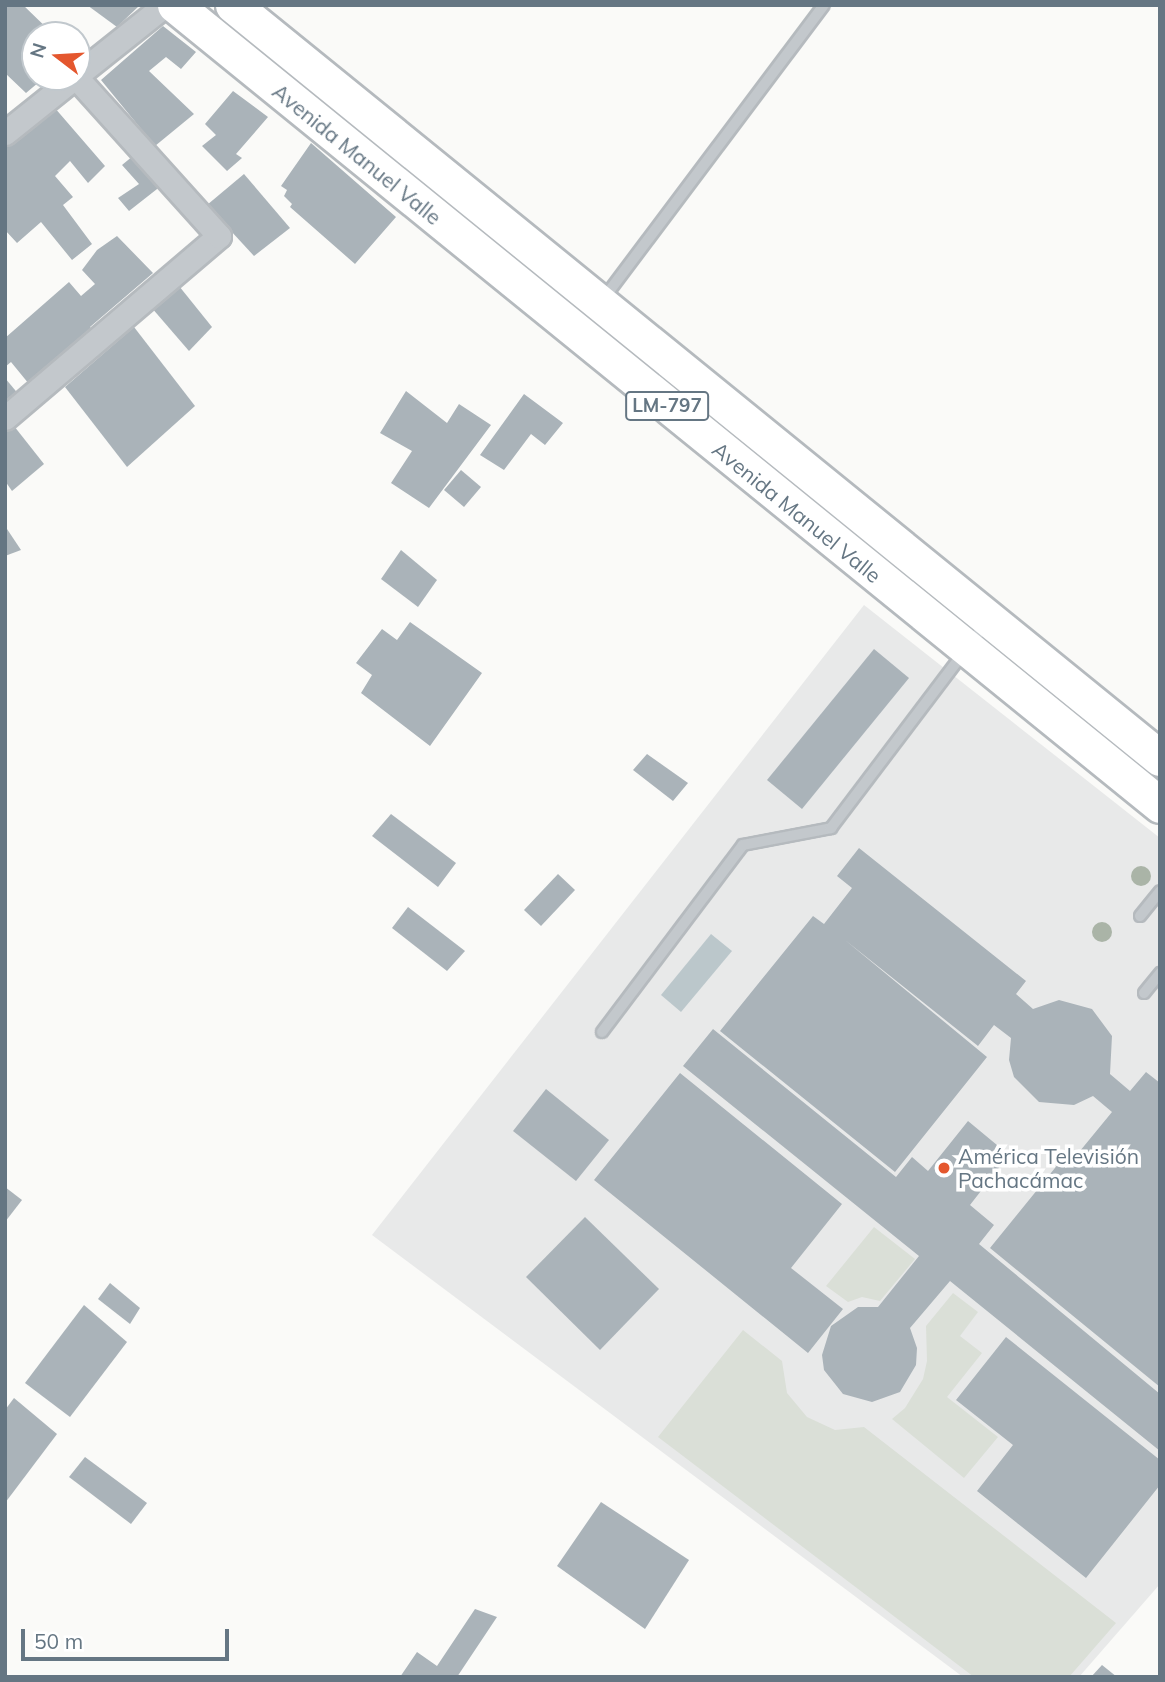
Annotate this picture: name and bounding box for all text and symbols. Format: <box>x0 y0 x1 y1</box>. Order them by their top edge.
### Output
north arrow <box>21 21 91 91</box>
text: N <box>24 40 51 61</box>
street label: Avenida Manuel Valle <box>268 78 446 230</box>
road number: LM-797 <box>625 390 709 422</box>
street label: Avenida Manuel Valle <box>708 436 886 588</box>
place label: América Televisión Pachacámac <box>958 1143 1139 1193</box>
marker: América Televisión Pachacámac <box>936 1160 952 1176</box>
scale bar <box>24 1616 233 1660</box>
text: 50 m <box>34 1628 83 1654</box>

